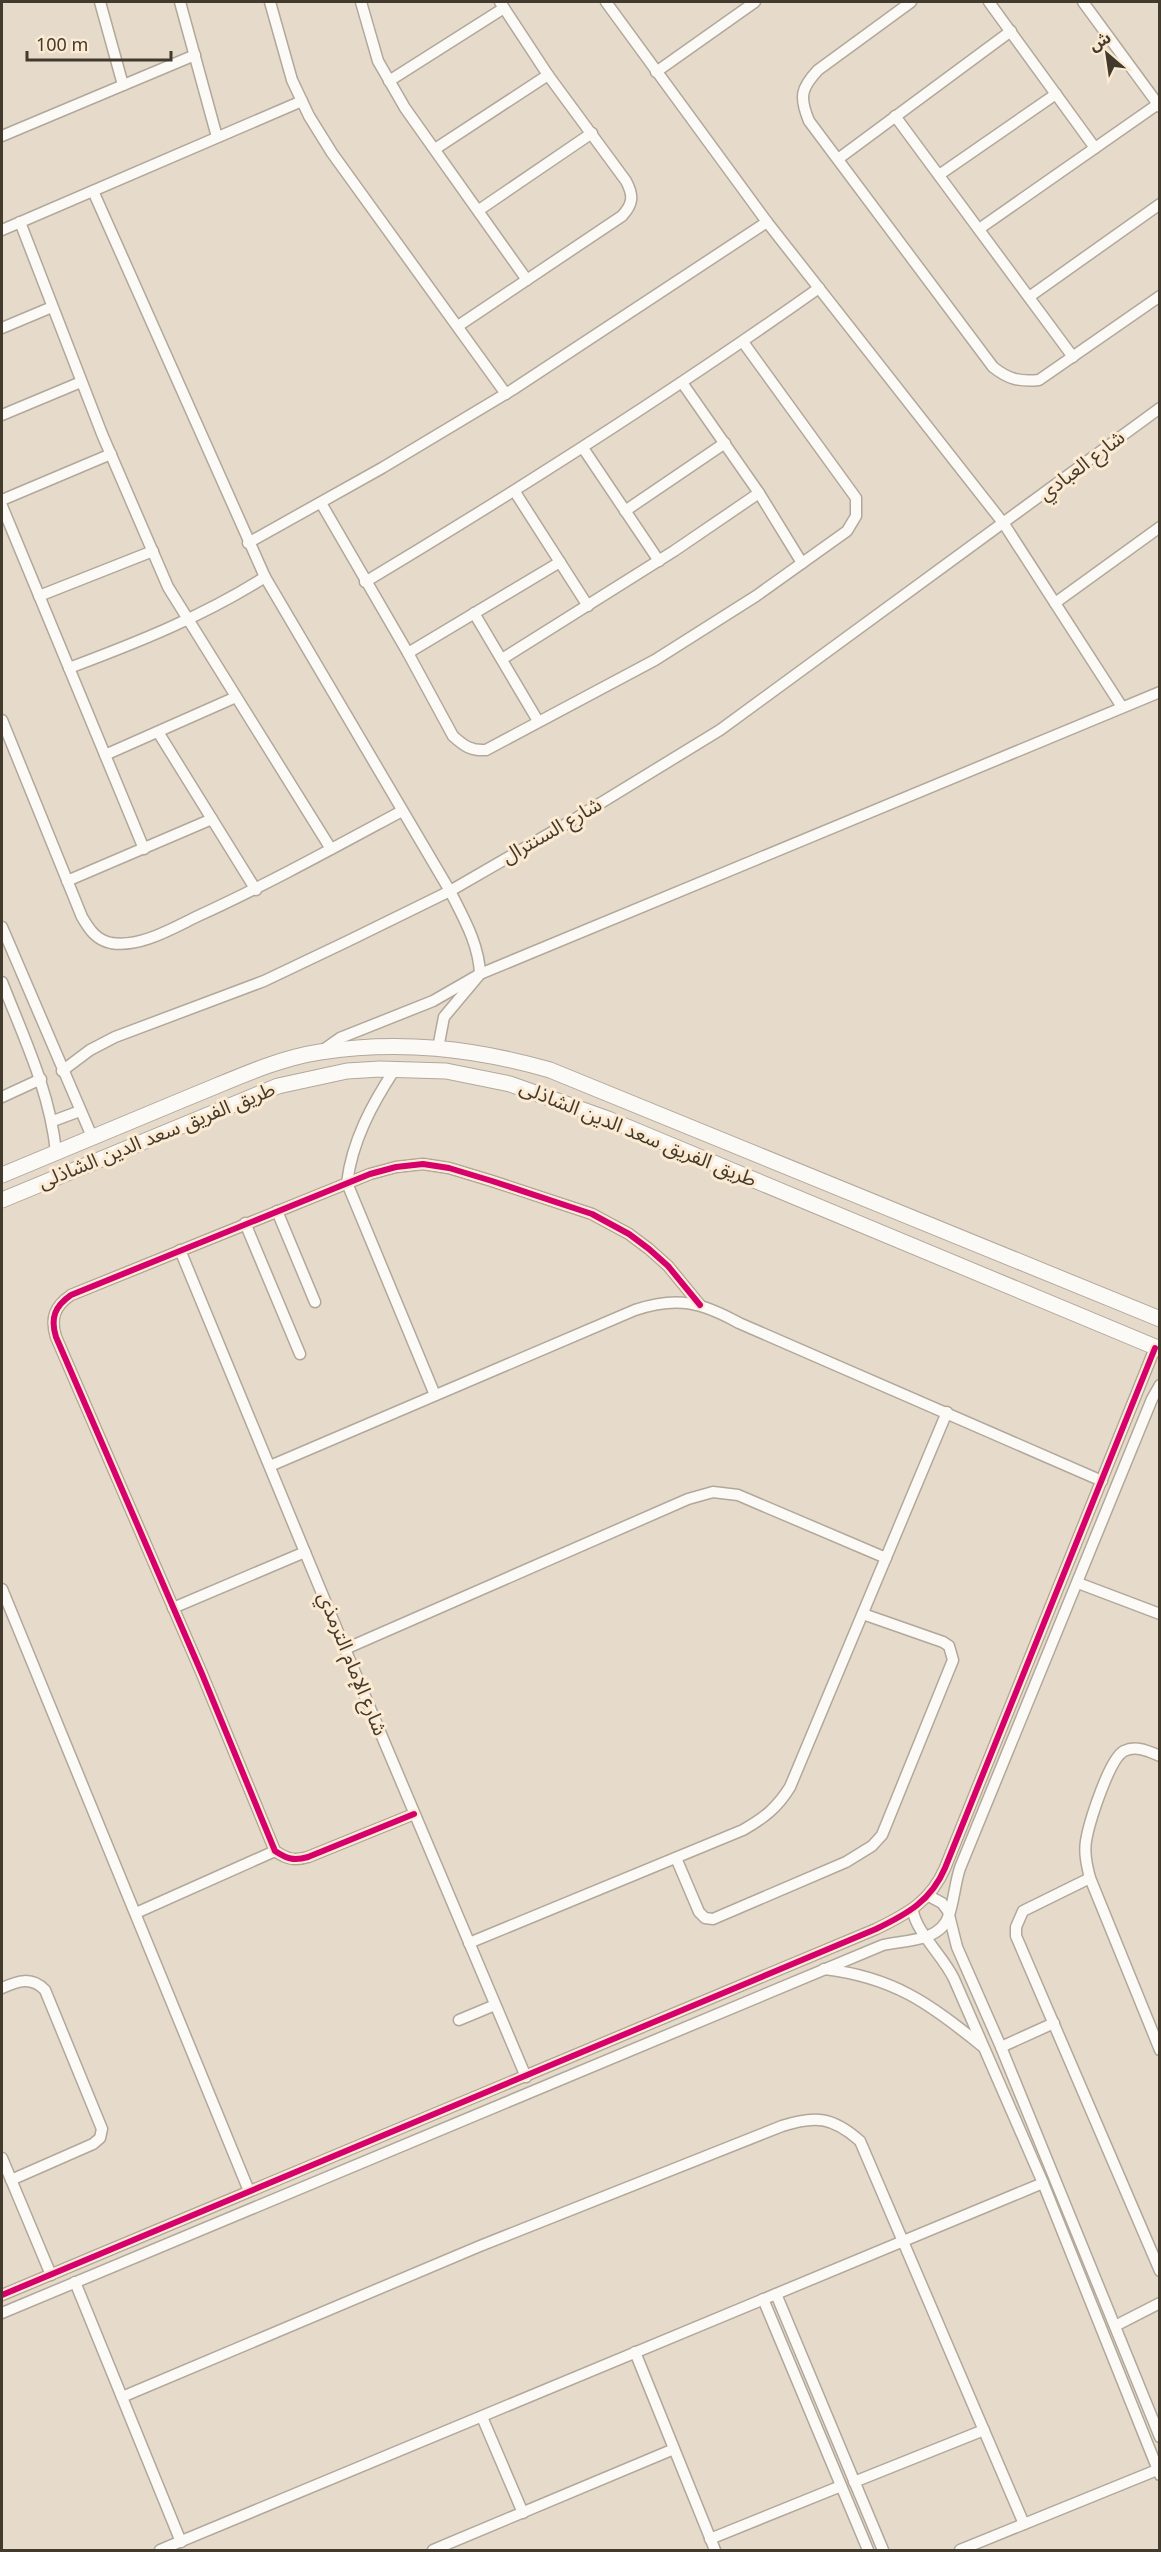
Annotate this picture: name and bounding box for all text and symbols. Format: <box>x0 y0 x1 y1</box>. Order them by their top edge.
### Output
text: ش <box>1082 22 1118 62</box>
scale bar <box>27 24 171 62</box>
north arrow <box>1077 24 1137 84</box>
text: 100 m <box>36 26 88 64</box>
street label: شارع العبادي <box>1029 419 1135 513</box>
street label: شارع السنترال <box>493 785 611 877</box>
street label: طريق الفريق سعد الدين الشاذلى <box>513 1067 763 1201</box>
street label: طريق الفريق سعد الدين الشاذلى <box>32 1069 282 1203</box>
street label: شارع الإمام الترمذي <box>304 1585 400 1743</box>

